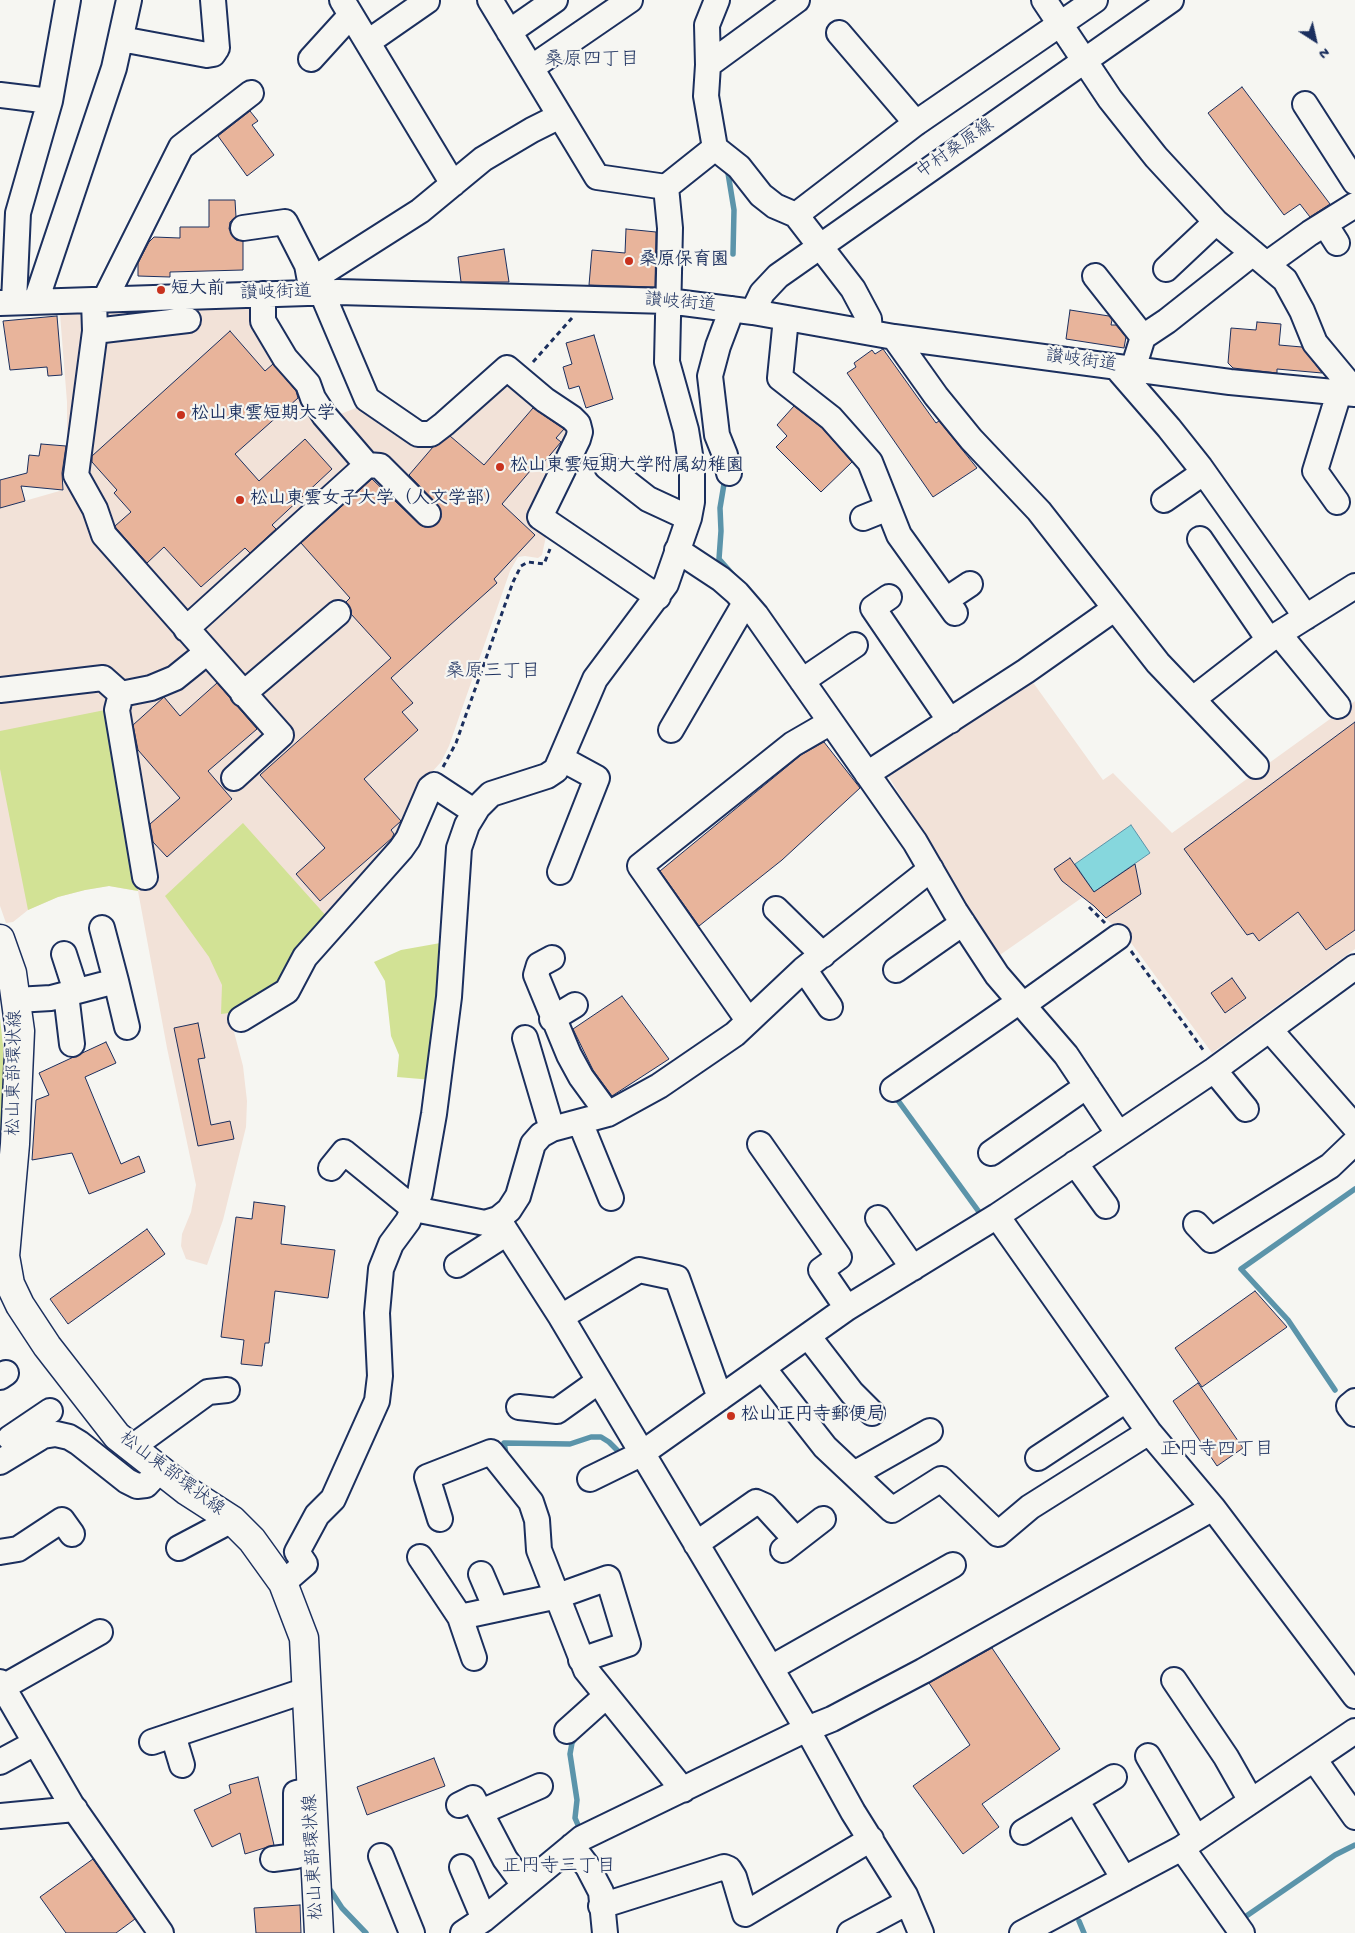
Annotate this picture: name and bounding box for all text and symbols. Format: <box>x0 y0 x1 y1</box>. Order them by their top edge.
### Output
north arrow <box>1290 15 1340 65</box>
text: N <box>1315 43 1333 62</box>
district label: 桑原四丁目 <box>545 50 639 72</box>
street label: 中村桑原線 <box>913 115 999 185</box>
place label: 桑原保育園 <box>639 250 729 272</box>
marker: 桑原保育園 <box>623 255 635 267</box>
place label: 短大前 <box>171 279 225 301</box>
street label: 讃岐街道 <box>240 282 312 306</box>
marker: 短大前 <box>155 284 167 296</box>
street label: 讃岐街道 <box>643 290 717 318</box>
street label: 讃岐街道 <box>1044 346 1118 378</box>
place label: 松山東雲短期大学 <box>191 404 335 426</box>
marker: 松山東雲短期大学 <box>175 409 187 421</box>
place label: 松山東雲短期大学附属幼稚園 <box>510 456 744 478</box>
marker: 松山東雲短期大学附属幼稚園 <box>494 461 506 473</box>
place label: 松山東雲女子大学（人文学部） <box>250 489 502 511</box>
marker: 松山東雲女子大学（人文学部） <box>234 494 246 506</box>
district label: 桑原三丁目 <box>446 662 540 684</box>
street label: 松山東部環状線 <box>4 1010 28 1136</box>
place label: 松山正円寺郵便局 <box>741 1405 885 1427</box>
marker: 松山正円寺郵便局 <box>725 1410 737 1422</box>
street label: 松山東部環状線 <box>114 1428 228 1522</box>
district label: 正円寺四丁目 <box>1160 1440 1274 1462</box>
street label: 松山東部環状線 <box>301 1794 329 1920</box>
district label: 正円寺三丁目 <box>502 1857 616 1879</box>

